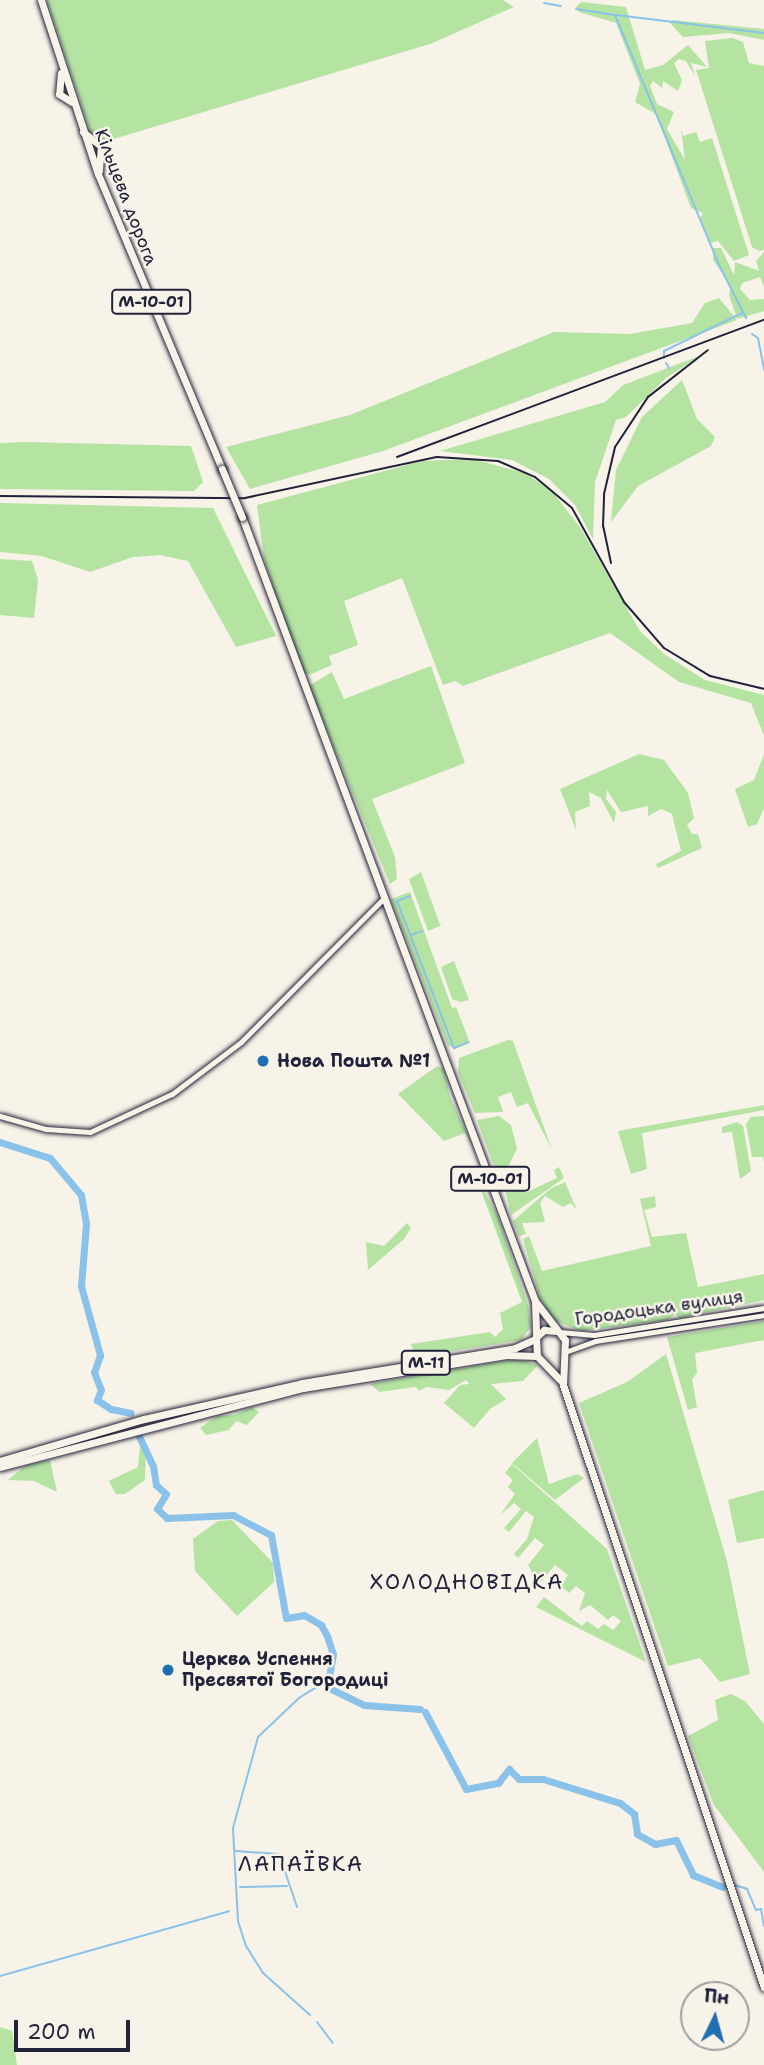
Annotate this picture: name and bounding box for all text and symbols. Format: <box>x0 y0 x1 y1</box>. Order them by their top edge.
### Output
street label: Кільцева дорога <box>90 126 162 268</box>
road number: М-10-01 <box>111 290 191 314</box>
place label: Нова Пошта №1 <box>277 1050 430 1072</box>
marker: Нова Пошта №1 <box>255 1053 271 1069</box>
road number: М-10-01 <box>450 1166 530 1191</box>
street label: Городоцька вулиця <box>573 1285 745 1331</box>
road number: М-11 <box>400 1350 452 1376</box>
district label: ХОЛОДНОВІДКА <box>371 1569 563 1595</box>
place label: Церква Успення Пресвятої Богородиці <box>182 1649 388 1692</box>
marker: Церква Успення Пресвятої Богородиці <box>160 1662 176 1678</box>
district label: ЛАПАЇВКА <box>239 1851 363 1877</box>
north arrow <box>680 1981 750 2051</box>
text: Пн <box>703 1983 730 2010</box>
scale bar <box>18 2006 133 2050</box>
text: 200 m <box>27 2018 96 2046</box>

